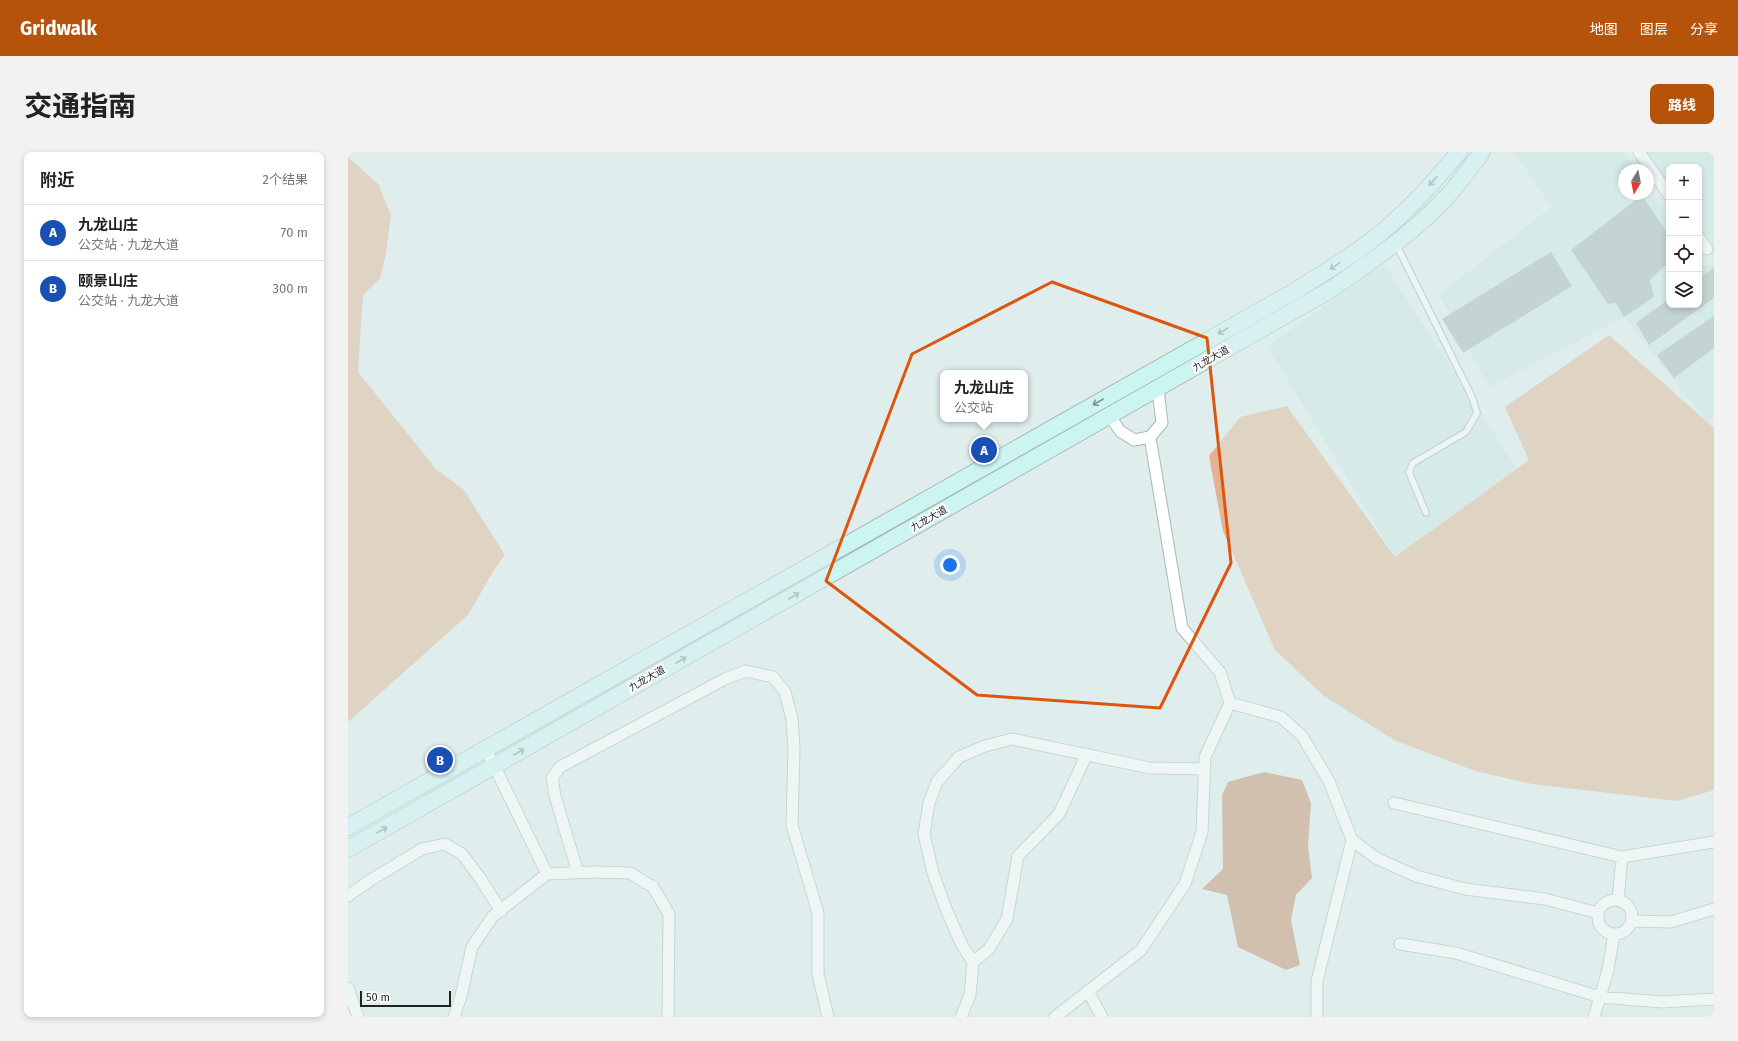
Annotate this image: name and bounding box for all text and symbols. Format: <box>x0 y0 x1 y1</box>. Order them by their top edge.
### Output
text: Gridwalk <box>20 17 97 40</box>
text: 地图 <box>1590 21 1618 38</box>
text: 图层 <box>1640 21 1668 38</box>
text: 分享 <box>1690 21 1718 38</box>
button: 路线 <box>1650 84 1714 124</box>
text: 交通指南 <box>24 90 136 123</box>
north arrow <box>1618 164 1654 200</box>
map controls <box>1666 164 1702 308</box>
button: + <box>1666 164 1702 200</box>
text: 附近 <box>40 170 74 191</box>
text: 2个结果 <box>263 172 308 187</box>
one-way arrow <box>1428 176 1438 186</box>
button: − <box>1666 200 1702 236</box>
text: 九龙山庄 <box>78 216 138 234</box>
text: A <box>49 225 57 240</box>
text: 70 m <box>281 225 308 240</box>
button: locate <box>1666 236 1702 272</box>
text: 公交站 · 九龙大道 <box>78 237 179 252</box>
one-way arrow <box>1329 262 1341 270</box>
text: 颐景山庄 <box>78 272 138 290</box>
button: layers <box>1666 272 1702 308</box>
text: B <box>49 281 57 296</box>
text: 300 m <box>272 281 308 296</box>
text: 公交站 · 九龙大道 <box>78 293 179 308</box>
one-way arrow <box>1217 328 1229 336</box>
street label: 九龙大道 <box>1191 344 1231 374</box>
popup <box>940 370 1028 422</box>
text: 九龙山庄 <box>954 379 1014 397</box>
one-way arrow <box>1092 399 1104 407</box>
text: 公交站 <box>954 400 993 415</box>
pin: A <box>971 435 997 465</box>
street label: 九龙大道 <box>909 504 949 534</box>
your location <box>940 555 960 575</box>
one-way arrow <box>788 591 800 599</box>
one-way arrow <box>675 656 687 664</box>
street label: 九龙大道 <box>627 664 667 694</box>
pin: B <box>427 745 453 775</box>
one-way arrow <box>513 748 525 756</box>
one-way arrow <box>376 826 388 834</box>
scale bar <box>360 989 451 1008</box>
text: 50 m <box>366 991 390 1004</box>

